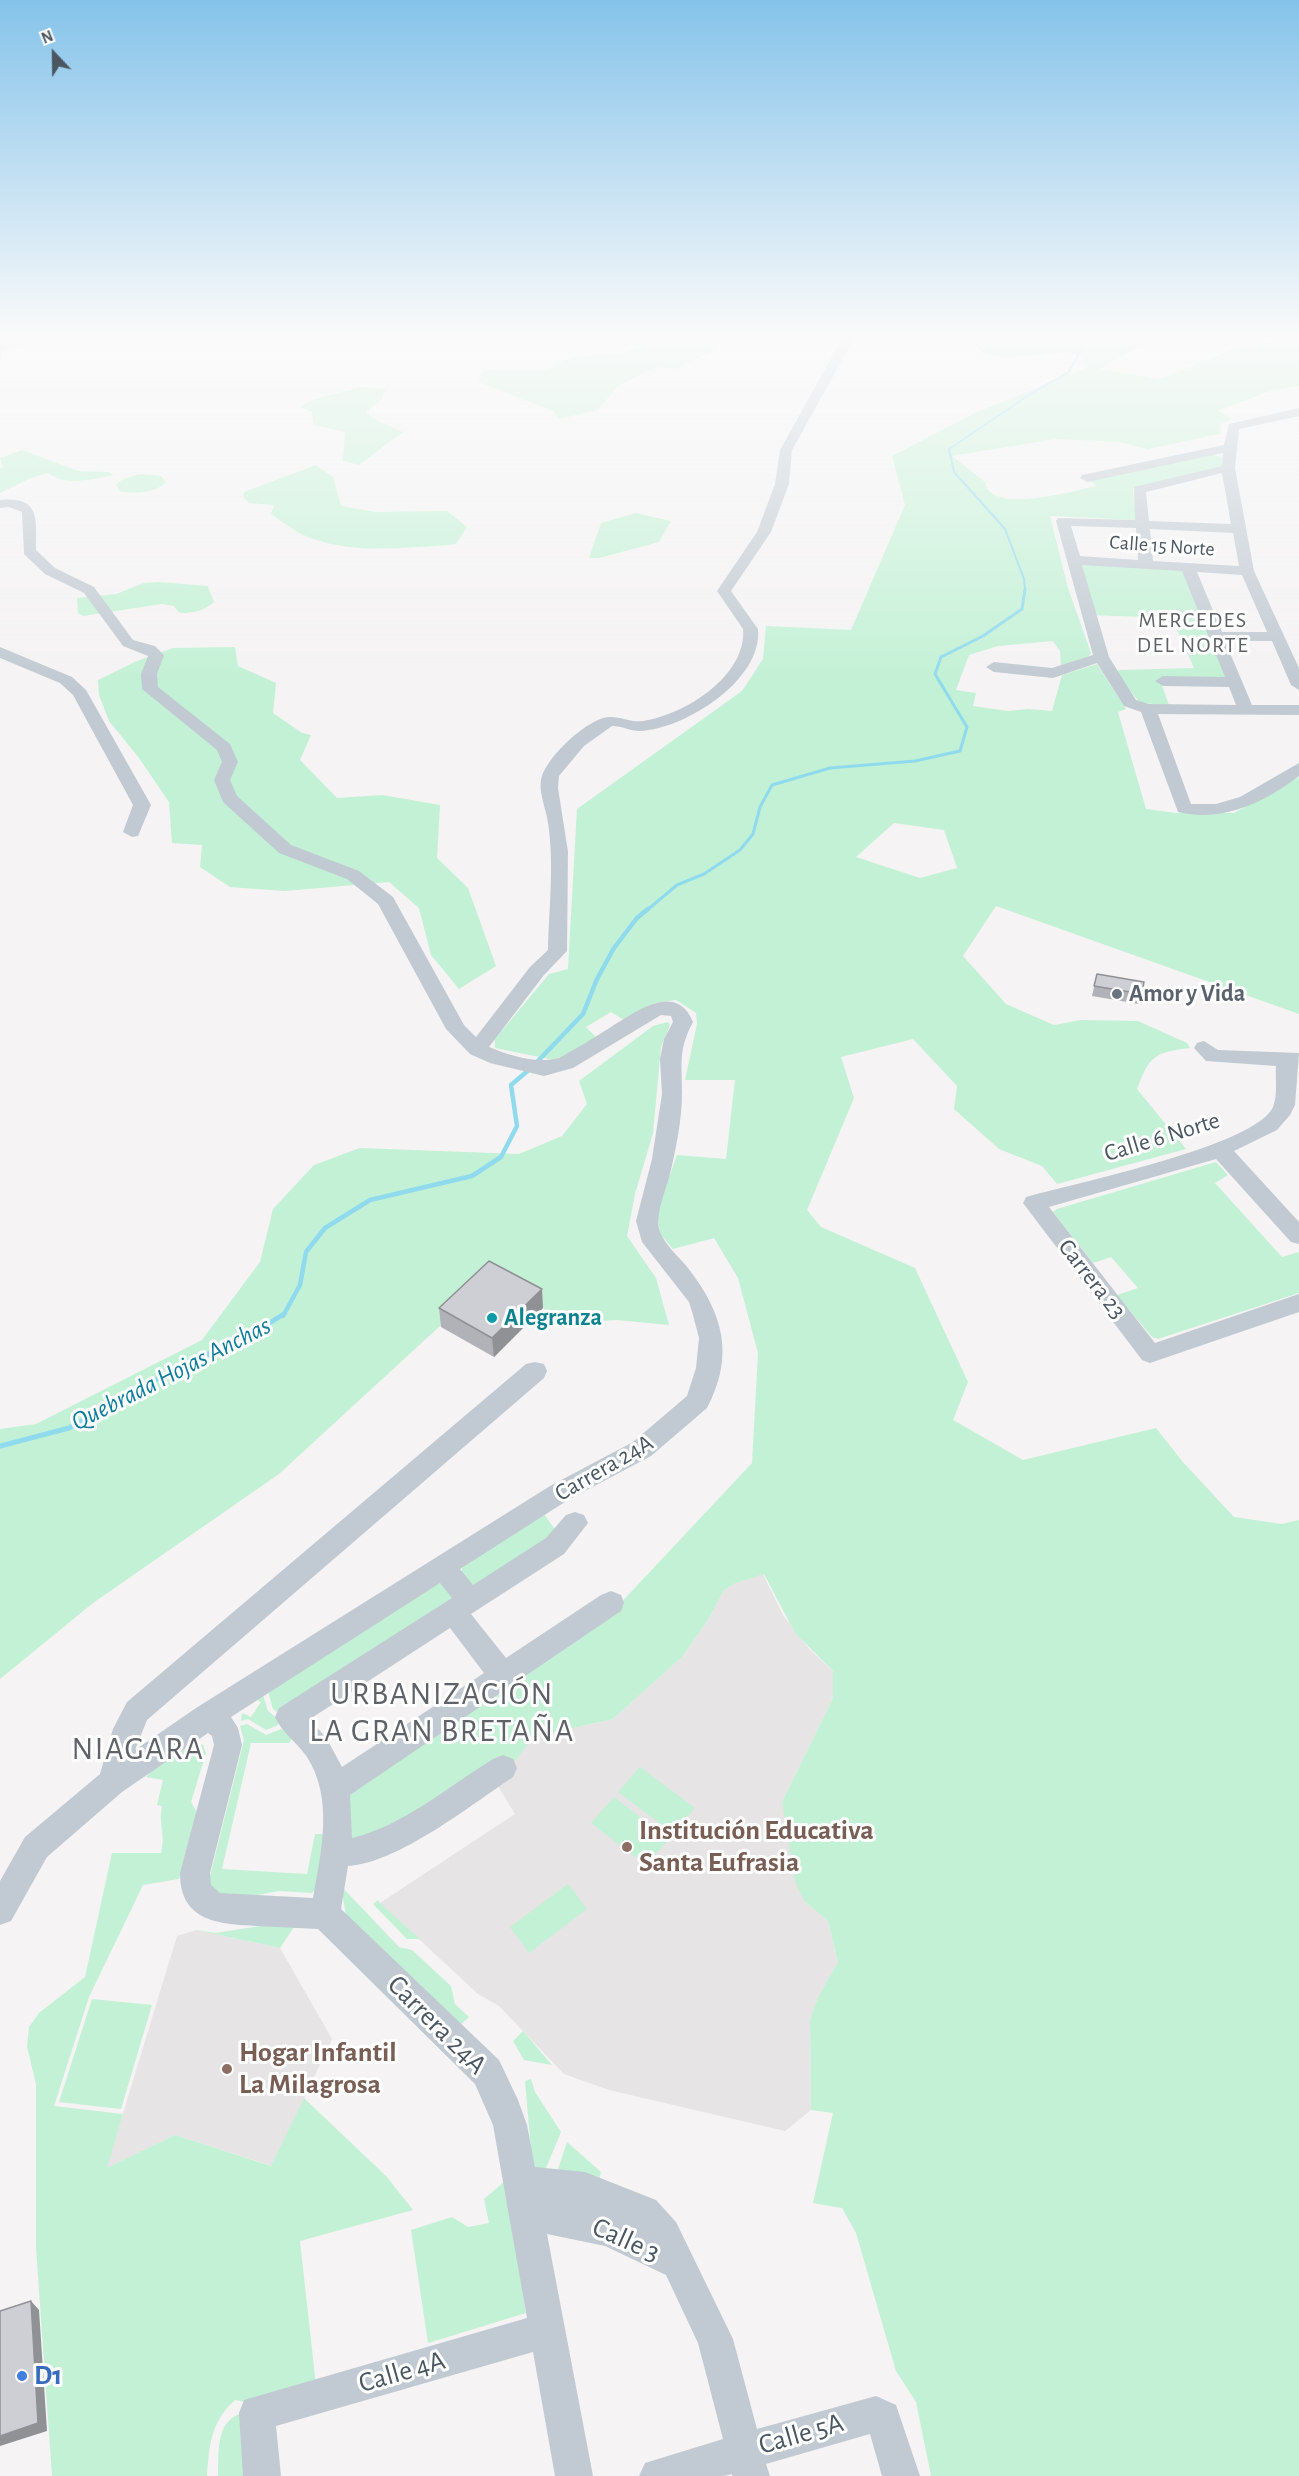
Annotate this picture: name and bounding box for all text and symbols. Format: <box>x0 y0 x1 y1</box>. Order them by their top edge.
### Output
north arrow <box>24 24 84 84</box>
text: N <box>39 28 55 47</box>
street label: Calle 15 Norte <box>1109 530 1215 562</box>
district label: MERCEDES DEL NORTE <box>1137 607 1249 658</box>
place label: Amor y Vida <box>1129 980 1245 1008</box>
marker: Amor y Vida <box>1110 987 1124 1001</box>
street label: Calle 6 Norte <box>1101 1106 1223 1168</box>
street label: Carrera 23 <box>1052 1233 1132 1325</box>
place label: Alegranza <box>504 1304 602 1332</box>
water label: Quebrada Hojas Anchas <box>66 1310 276 1438</box>
marker: Alegranza <box>485 1311 499 1325</box>
street label: Carrera 24A <box>550 1428 658 1508</box>
district label: URBANIZACIÓN LA GRAN BRETAÑA <box>309 1675 575 1750</box>
district label: NIAGARA <box>72 1730 204 1768</box>
place label: Institución Educativa Santa Eufrasia <box>639 1814 874 1880</box>
marker: Institución Educativa Santa Eufrasia <box>620 1840 634 1854</box>
street label: Carrera 24A <box>380 1968 494 2082</box>
place label: Hogar Infantil La Milagrosa <box>239 2036 397 2102</box>
marker: Hogar Infantil La Milagrosa <box>220 2062 234 2076</box>
street label: Calle 3 <box>587 2210 665 2270</box>
street label: Calle 4A <box>355 2344 449 2400</box>
place label: D1 <box>34 2359 62 2393</box>
marker: D1 <box>15 2369 29 2383</box>
street label: Calle 5A <box>755 2406 847 2462</box>

